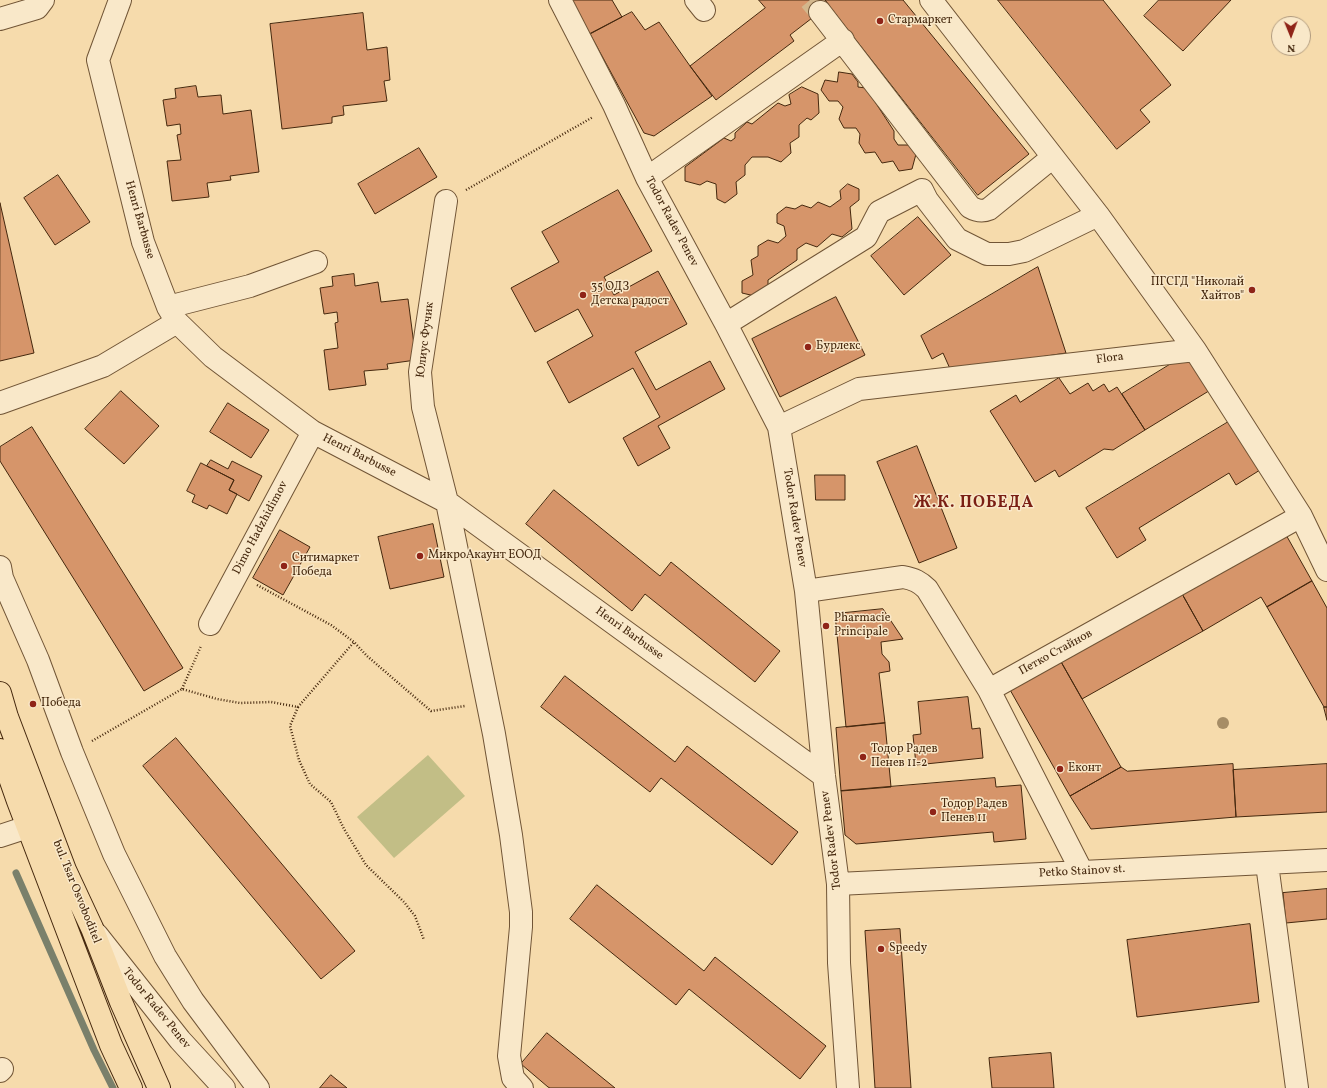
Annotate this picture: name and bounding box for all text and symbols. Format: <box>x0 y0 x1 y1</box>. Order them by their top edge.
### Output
place label: Стармаркет <box>888 14 952 28</box>
marker: Стармаркет <box>875 16 885 26</box>
north arrow <box>1271 16 1311 56</box>
text: N <box>1287 40 1295 55</box>
street label: Todor Radev Penev <box>641 175 701 269</box>
street label: Henri Barbusse <box>121 179 157 261</box>
place label: ПГСГД "Николай Хайтов" <box>1151 276 1244 304</box>
place label: 35 ОДЗ Детска радост <box>591 281 669 309</box>
marker: ПГСГД "Николай Хайтов" <box>1247 285 1257 295</box>
marker: 35 ОДЗ Детска радост <box>578 290 588 300</box>
street label: Юлиус Фучик <box>414 301 438 379</box>
place label: Бурлекс <box>816 340 861 354</box>
marker: Бурлекс <box>803 342 813 352</box>
street label: Flora <box>1095 350 1125 368</box>
street label: Henri Barbusse <box>320 431 398 481</box>
street label: Todor Radev Penev <box>779 468 809 568</box>
street label: Dimo Hadzhidimov <box>230 479 292 577</box>
district label: Ж.К. ПОБЕДА <box>914 494 1034 514</box>
place label: МикроАкаунт ЕООД <box>428 549 541 563</box>
marker: МикроАкаунт ЕООД <box>415 551 425 561</box>
place label: Ситимаркет Победа <box>292 552 359 580</box>
marker: Ситимаркет Победа <box>279 561 289 571</box>
street label: Henri Barbusse <box>592 604 666 664</box>
place label: Pharmacie Principale <box>834 612 890 640</box>
marker: Pharmacie Principale <box>821 621 831 631</box>
street label: Петко Стайнов <box>1017 627 1095 679</box>
place label: Победа <box>41 697 81 711</box>
marker: Победа <box>28 699 38 709</box>
place label: Тодор Радев Пенев 11-2 <box>871 743 938 771</box>
marker: Тодор Радев Пенев 11-2 <box>858 752 868 762</box>
place label: Еконт <box>1068 762 1101 776</box>
marker: Еконт <box>1055 764 1065 774</box>
street label: Todor Radev Penev <box>819 790 845 890</box>
place label: Тодор Радев Пенев 11 <box>941 798 1008 826</box>
marker: Тодор Радев Пенев 11 <box>928 807 938 817</box>
street label: bul. Tsar Osvoboditel <box>49 838 103 946</box>
street label: Petko Stainov st. <box>1038 863 1126 881</box>
place label: Speedy <box>889 942 927 956</box>
marker: Speedy <box>876 944 886 954</box>
street label: Todor Radev Penev <box>119 966 193 1052</box>

